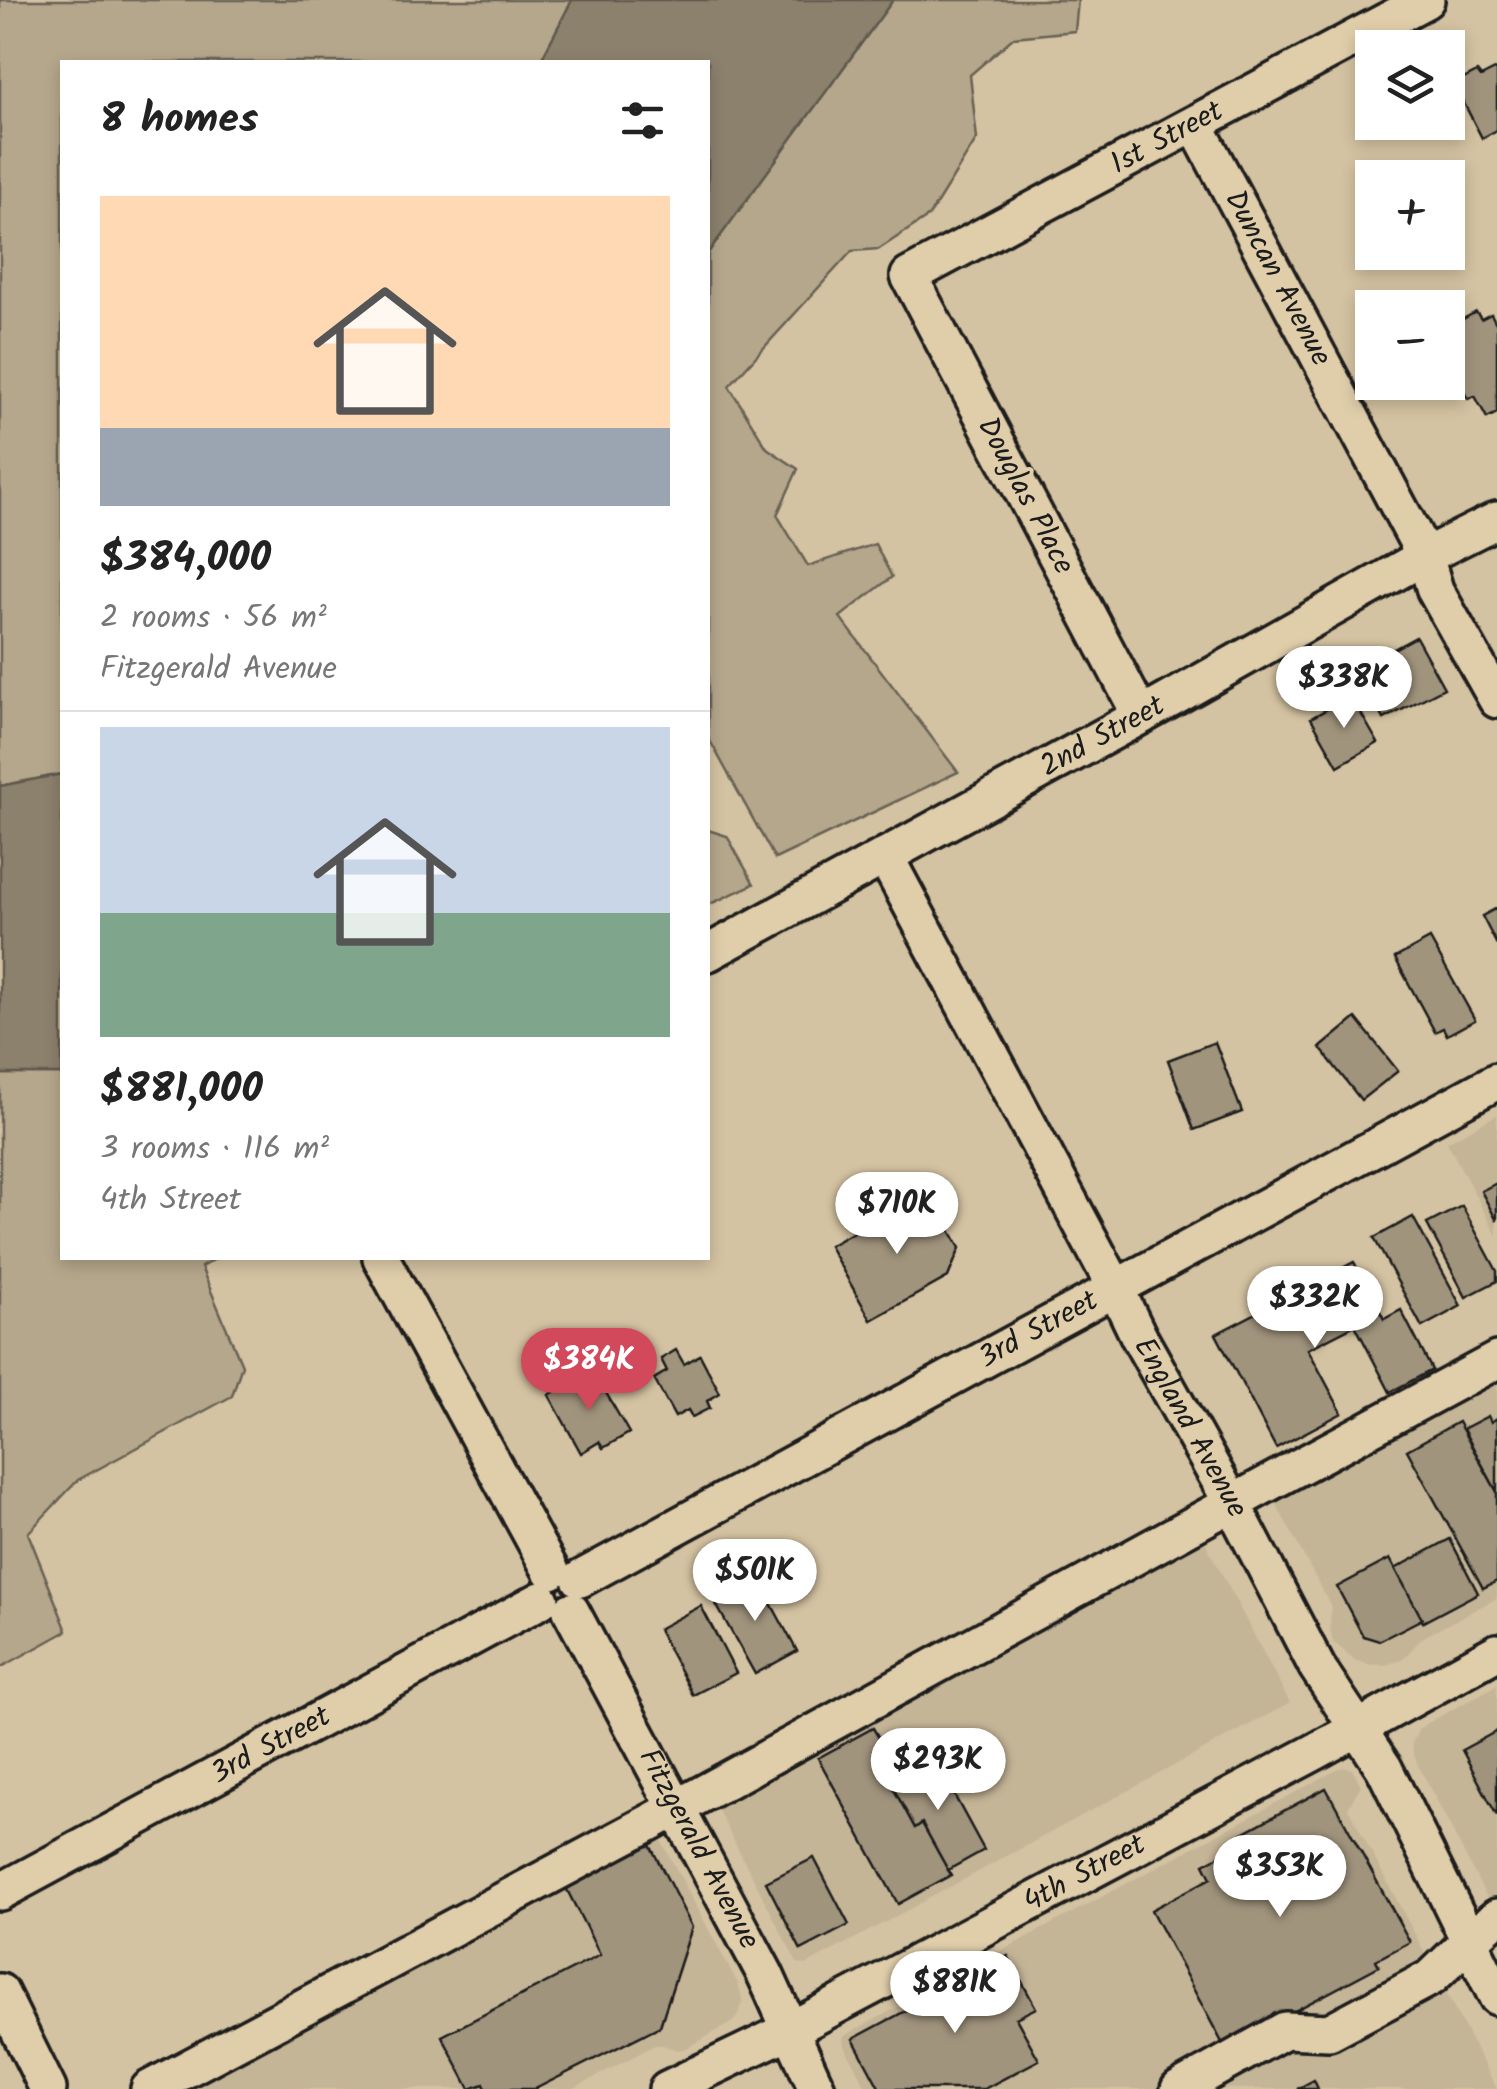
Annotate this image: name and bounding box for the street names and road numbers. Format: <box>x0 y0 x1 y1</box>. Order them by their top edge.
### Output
street label: 1st Street <box>1102 88 1233 188</box>
street label: Duncan Avenue <box>1211 182 1344 375</box>
street label: Douglas Place <box>963 409 1087 583</box>
street label: 2nd Street <box>1031 683 1175 791</box>
street label: 3rd Street <box>970 1278 1108 1382</box>
street label: England Avenue <box>1120 1328 1260 1527</box>
street label: 3rd Street <box>202 1693 340 1798</box>
street label: Fitzgerald Avenue <box>625 1740 772 1958</box>
street label: 4th Street <box>1015 1821 1155 1926</box>

